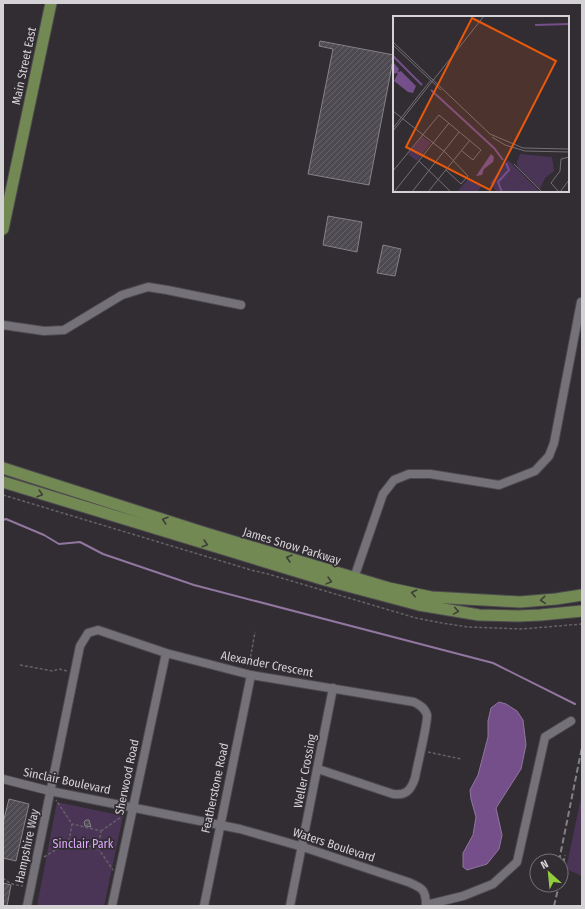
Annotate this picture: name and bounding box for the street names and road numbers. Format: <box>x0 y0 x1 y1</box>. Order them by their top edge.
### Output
street label: Main Street East <box>9 26 39 106</box>
street label: James Snow Parkway <box>241 524 343 568</box>
street label: Alexander Crescent <box>220 648 314 680</box>
street label: Weller Crossing <box>291 732 319 809</box>
street label: Sherwood Road <box>112 738 142 816</box>
street label: Featherstone Road <box>199 742 231 834</box>
street label: Sinclair Boulevard <box>22 765 112 797</box>
street label: Hampshire Way <box>12 807 42 884</box>
street label: Waters Boulevard <box>291 825 377 865</box>

